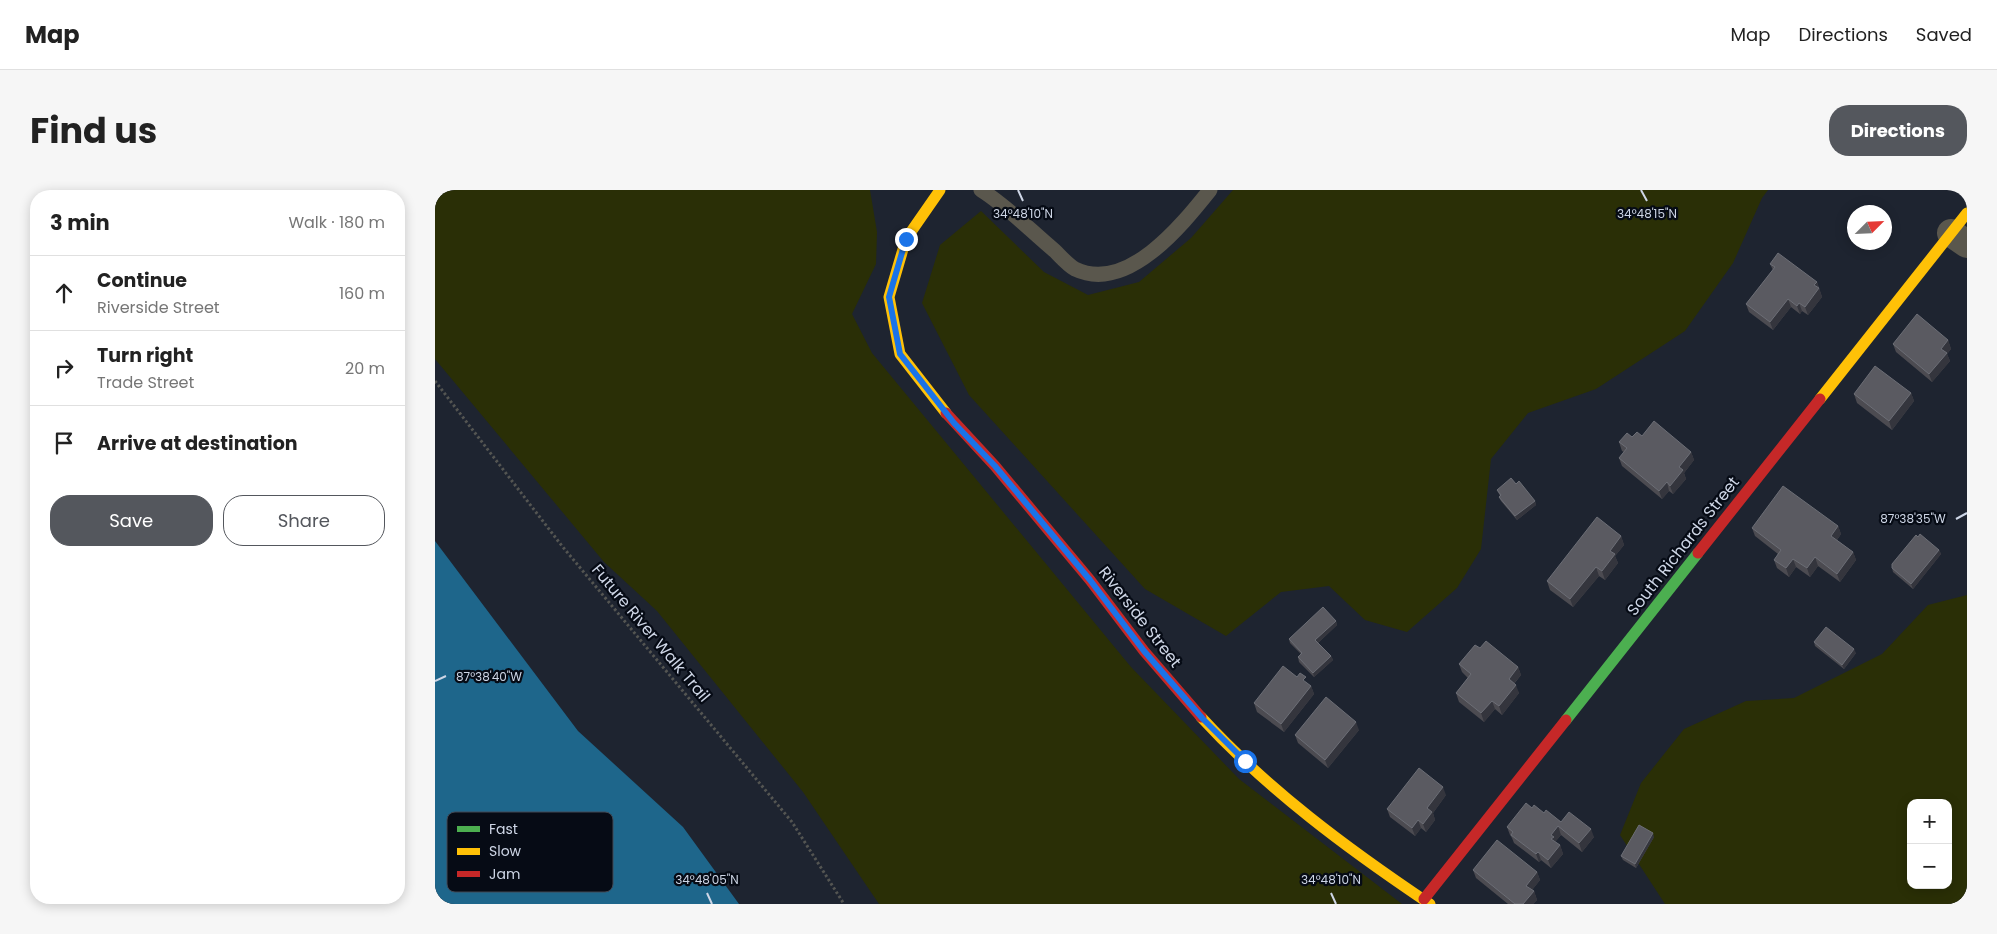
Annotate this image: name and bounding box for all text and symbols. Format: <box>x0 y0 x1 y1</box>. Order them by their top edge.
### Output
text: Map <box>25 18 80 51</box>
text: Map <box>1731 22 1770 47</box>
text: Directions <box>1798 22 1888 47</box>
text: Saved <box>1916 22 1972 47</box>
button: Directions <box>1829 105 1967 156</box>
text: Find us <box>30 106 157 155</box>
text: 34°48'10"N <box>993 205 1053 222</box>
text: 34°48'15"N <box>1617 205 1677 222</box>
north arrow <box>1847 205 1892 250</box>
text: 3 min <box>50 208 110 237</box>
text: Walk · 180 m <box>288 211 385 234</box>
route end <box>895 228 918 251</box>
text: Continue <box>97 267 187 294</box>
icon: ahead <box>50 279 78 307</box>
text: 160 m <box>339 282 385 305</box>
text: Riverside Street <box>97 296 220 319</box>
text: Turn right <box>97 342 193 369</box>
icon: right <box>50 354 78 382</box>
text: 20 m <box>345 357 385 380</box>
text: Trade Street <box>97 371 194 394</box>
icon: arrive <box>50 429 78 457</box>
text: Arrive at destination <box>97 430 298 457</box>
street label: South Richards Street <box>1621 471 1745 620</box>
button: Save <box>50 495 213 546</box>
button: Share <box>223 495 385 546</box>
text: 87°38'35"W <box>1880 510 1946 527</box>
street label: Future River Walk Trail <box>586 559 716 707</box>
street label: Riverside Street <box>1093 562 1187 673</box>
text: 87°38'40"W <box>456 668 522 685</box>
route start <box>1234 750 1257 773</box>
map controls <box>1907 799 1952 889</box>
button: + <box>1907 799 1952 844</box>
legend <box>447 812 613 892</box>
text: Fast <box>489 819 518 839</box>
text: Slow <box>489 841 522 861</box>
button: − <box>1907 844 1952 889</box>
text: Jam <box>489 864 520 884</box>
text: 34°48'05"N <box>675 871 739 888</box>
text: 34°48'10"N <box>1301 871 1361 888</box>

